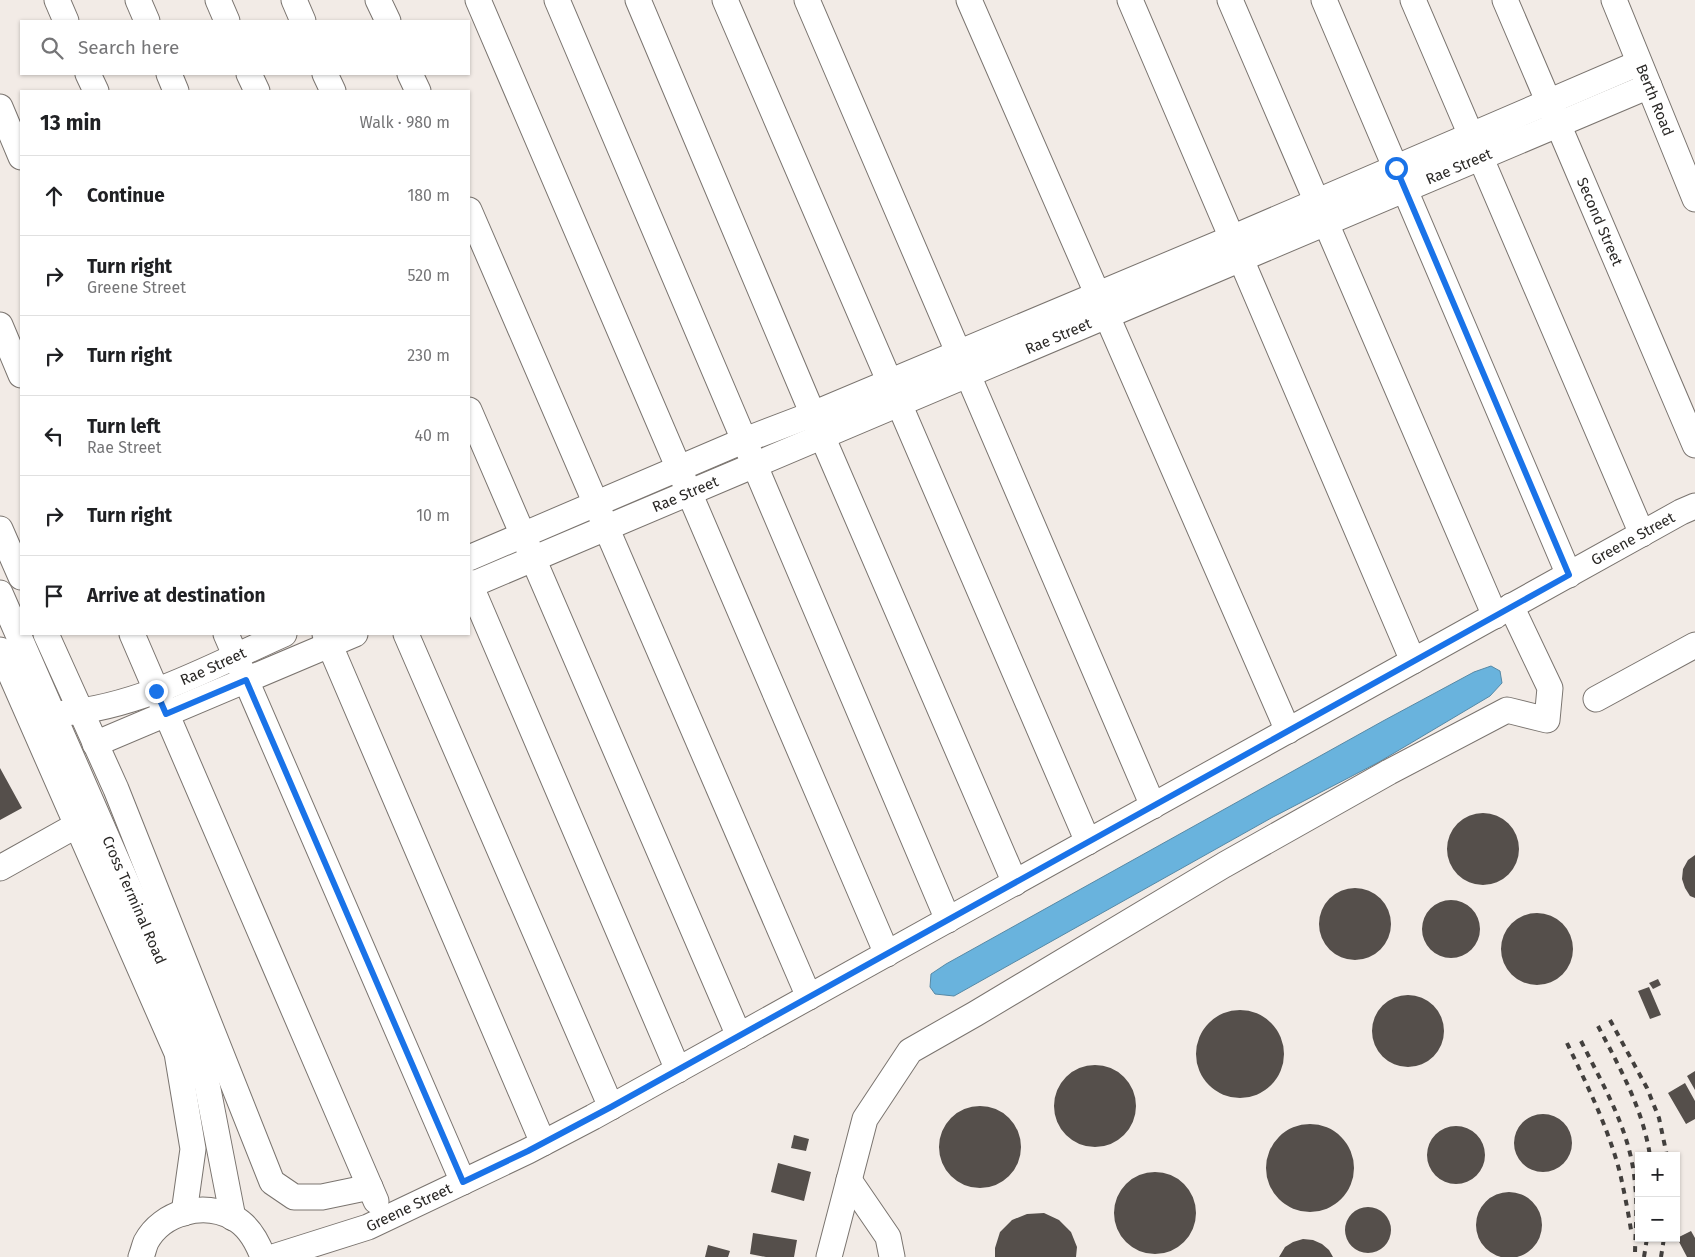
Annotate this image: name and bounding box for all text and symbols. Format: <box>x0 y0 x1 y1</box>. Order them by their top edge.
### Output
search box <box>20 20 470 75</box>
icon: search <box>38 34 66 62</box>
text: Search here <box>78 36 179 59</box>
street label: Berth Road <box>1632 61 1677 139</box>
text: 13 min <box>40 110 101 136</box>
text: Walk · 980 m <box>359 113 450 132</box>
street label: Rae Street <box>1423 144 1495 189</box>
route start <box>1385 157 1408 180</box>
street label: Second Street <box>1573 175 1627 269</box>
icon: ahead <box>40 182 68 210</box>
text: Continue <box>87 184 165 207</box>
text: 180 m <box>407 186 450 205</box>
text: Turn right <box>87 255 172 278</box>
icon: right <box>40 262 68 290</box>
text: 520 m <box>407 266 450 285</box>
text: Greene Street <box>87 278 186 297</box>
street label: Rae Street <box>1023 314 1095 358</box>
icon: right <box>40 342 68 370</box>
text: Turn right <box>87 344 172 367</box>
text: 230 m <box>407 346 450 365</box>
text: Turn left <box>87 415 161 438</box>
icon: left <box>40 422 68 450</box>
text: 40 m <box>415 426 450 445</box>
text: Rae Street <box>87 438 162 457</box>
street label: Rae Street <box>650 472 722 516</box>
icon: right <box>40 502 68 530</box>
text: Turn right <box>87 504 172 527</box>
text: 10 m <box>416 506 450 525</box>
street label: Greene Street <box>1588 508 1678 569</box>
icon: arrive <box>40 582 68 610</box>
text: Arrive at destination <box>87 584 266 607</box>
street label: Rae Street <box>178 643 249 689</box>
route end <box>145 680 168 703</box>
street label: Cross Terminal Road <box>98 833 170 967</box>
map controls <box>1635 1152 1680 1242</box>
button: + <box>1635 1152 1680 1197</box>
street label: Greene Street <box>363 1179 455 1236</box>
button: − <box>1635 1197 1680 1242</box>

